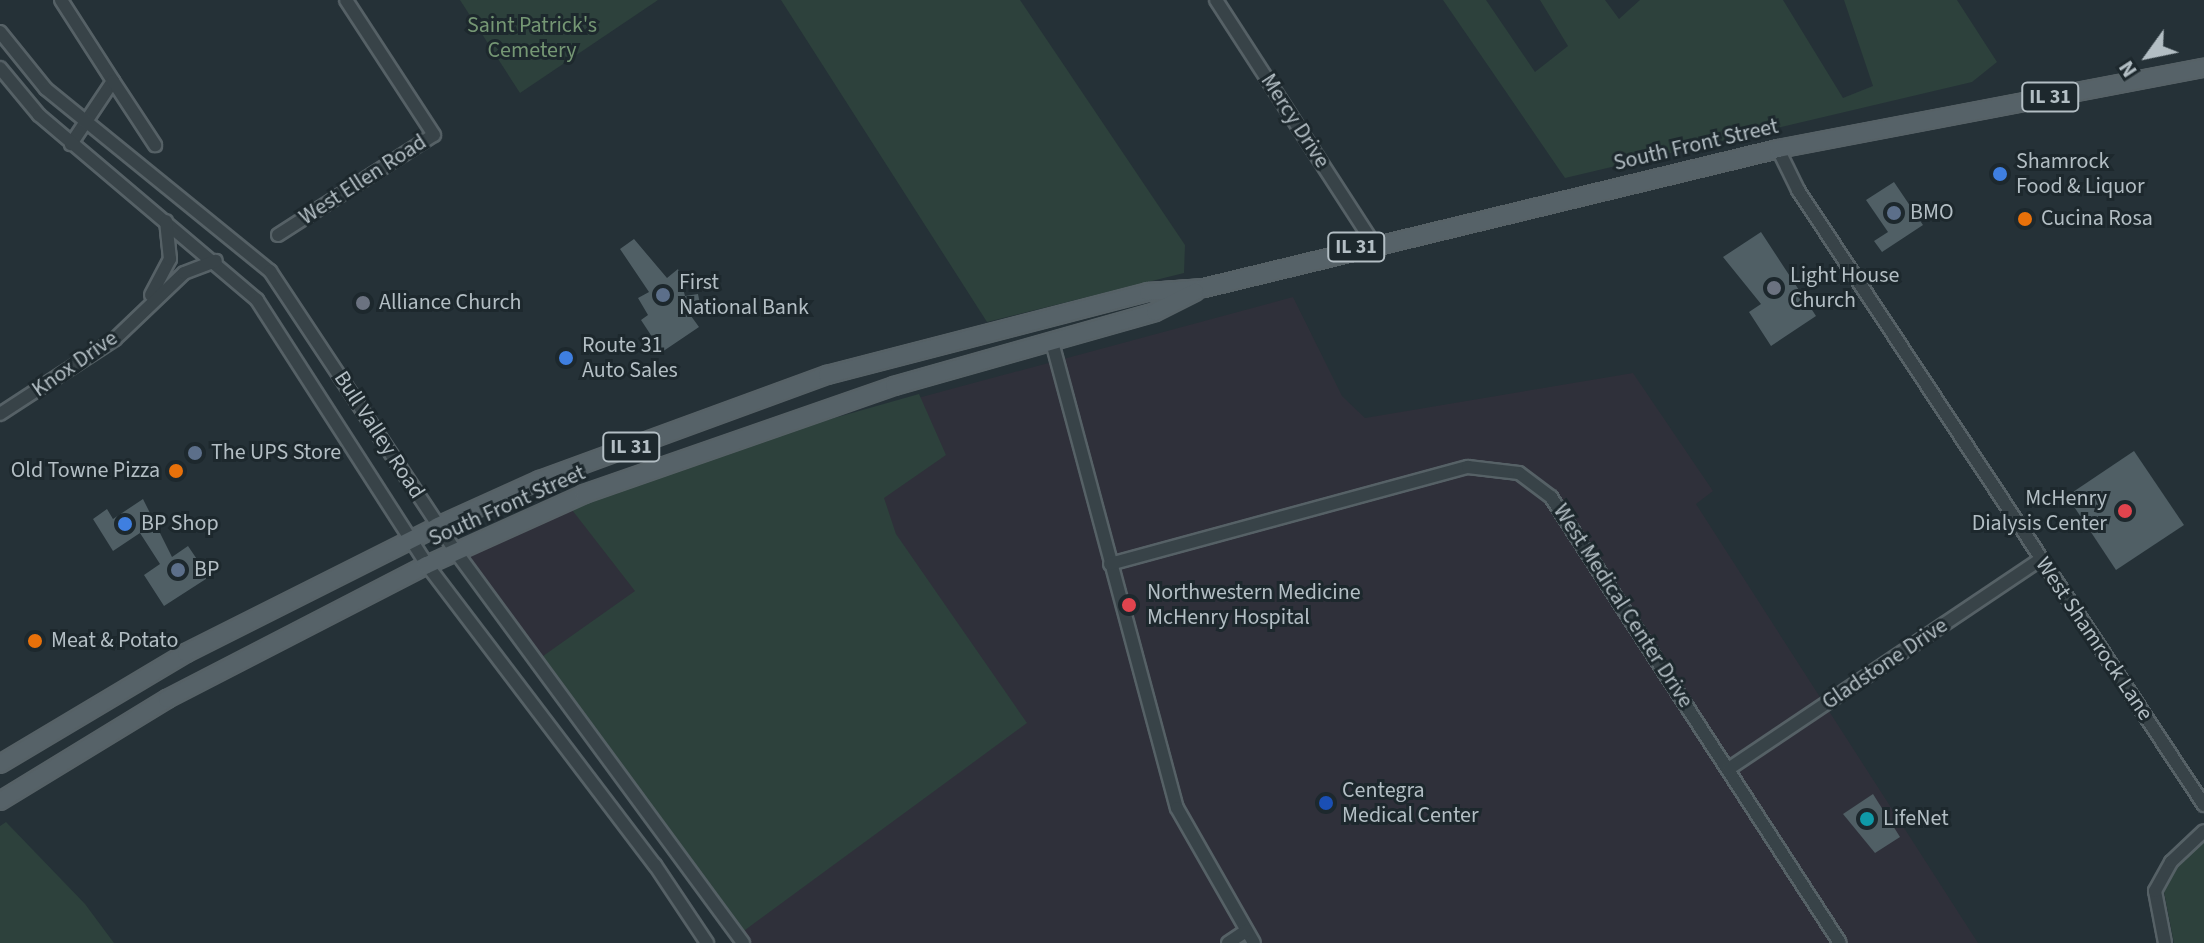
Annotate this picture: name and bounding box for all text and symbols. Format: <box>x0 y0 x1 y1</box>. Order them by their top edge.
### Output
park label: Saint Patrick's Cemetery <box>467 12 597 64</box>
north arrow <box>2108 16 2188 96</box>
text: N <box>2110 54 2145 84</box>
street label: Mercy Drive <box>1255 69 1335 173</box>
road number: IL 31 <box>2020 81 2080 113</box>
street label: South Front Street <box>1611 113 1781 177</box>
street label: West Ellen Road <box>295 129 431 231</box>
place label: Shamrock Food & Liquor <box>2016 148 2145 200</box>
marker: Shamrock Food & Liquor <box>1991 165 2009 183</box>
place label: BMO <box>1910 200 1954 226</box>
marker: BMO <box>1885 204 1903 222</box>
place label: Cucina Rosa <box>2041 206 2153 232</box>
marker: Cucina Rosa <box>2016 210 2034 228</box>
road number: IL 31 <box>1326 231 1386 263</box>
place label: Light House Church <box>1790 262 1899 314</box>
place label: First National Bank <box>679 269 809 320</box>
marker: Light House Church <box>1765 279 1783 297</box>
marker: First National Bank <box>654 286 672 304</box>
place label: Alliance Church <box>379 290 521 316</box>
marker: Alliance Church <box>354 294 372 312</box>
street label: Knox Drive <box>27 325 123 403</box>
place label: Route 31 Auto Sales <box>582 332 678 384</box>
marker: Route 31 Auto Sales <box>557 349 575 367</box>
street label: Bull Valley Road <box>328 366 430 504</box>
road number: IL 31 <box>601 431 661 463</box>
place label: The UPS Store <box>211 440 341 466</box>
marker: The UPS Store <box>186 444 204 462</box>
place label: Old Towne Pizza <box>11 458 160 484</box>
street label: South Front Street <box>425 460 589 552</box>
marker: Old Towne Pizza <box>167 462 185 480</box>
place label: McHenry Dialysis Center <box>1972 485 2107 536</box>
street label: West Medical Center Drive <box>1547 499 1699 713</box>
marker: McHenry Dialysis Center <box>2114 500 2136 522</box>
place label: BP Shop <box>141 511 219 537</box>
marker: BP Shop <box>116 515 134 533</box>
street label: West Shamrock Lane <box>2030 552 2158 726</box>
place label: BP <box>194 557 219 583</box>
marker: BP <box>169 561 187 579</box>
place label: Northwestern Medicine McHenry Hospital <box>1147 579 1361 630</box>
marker: Northwestern Medicine McHenry Hospital <box>1118 594 1140 616</box>
street label: Gladstone Drive <box>1817 612 1953 716</box>
place label: Meat & Potato <box>51 628 178 654</box>
marker: Meat & Potato <box>26 632 44 650</box>
place label: Centegra Medical Center <box>1342 777 1479 828</box>
marker: Centegra Medical Center <box>1317 794 1335 812</box>
place label: LifeNet <box>1883 806 1949 832</box>
marker: LifeNet <box>1858 810 1876 828</box>

